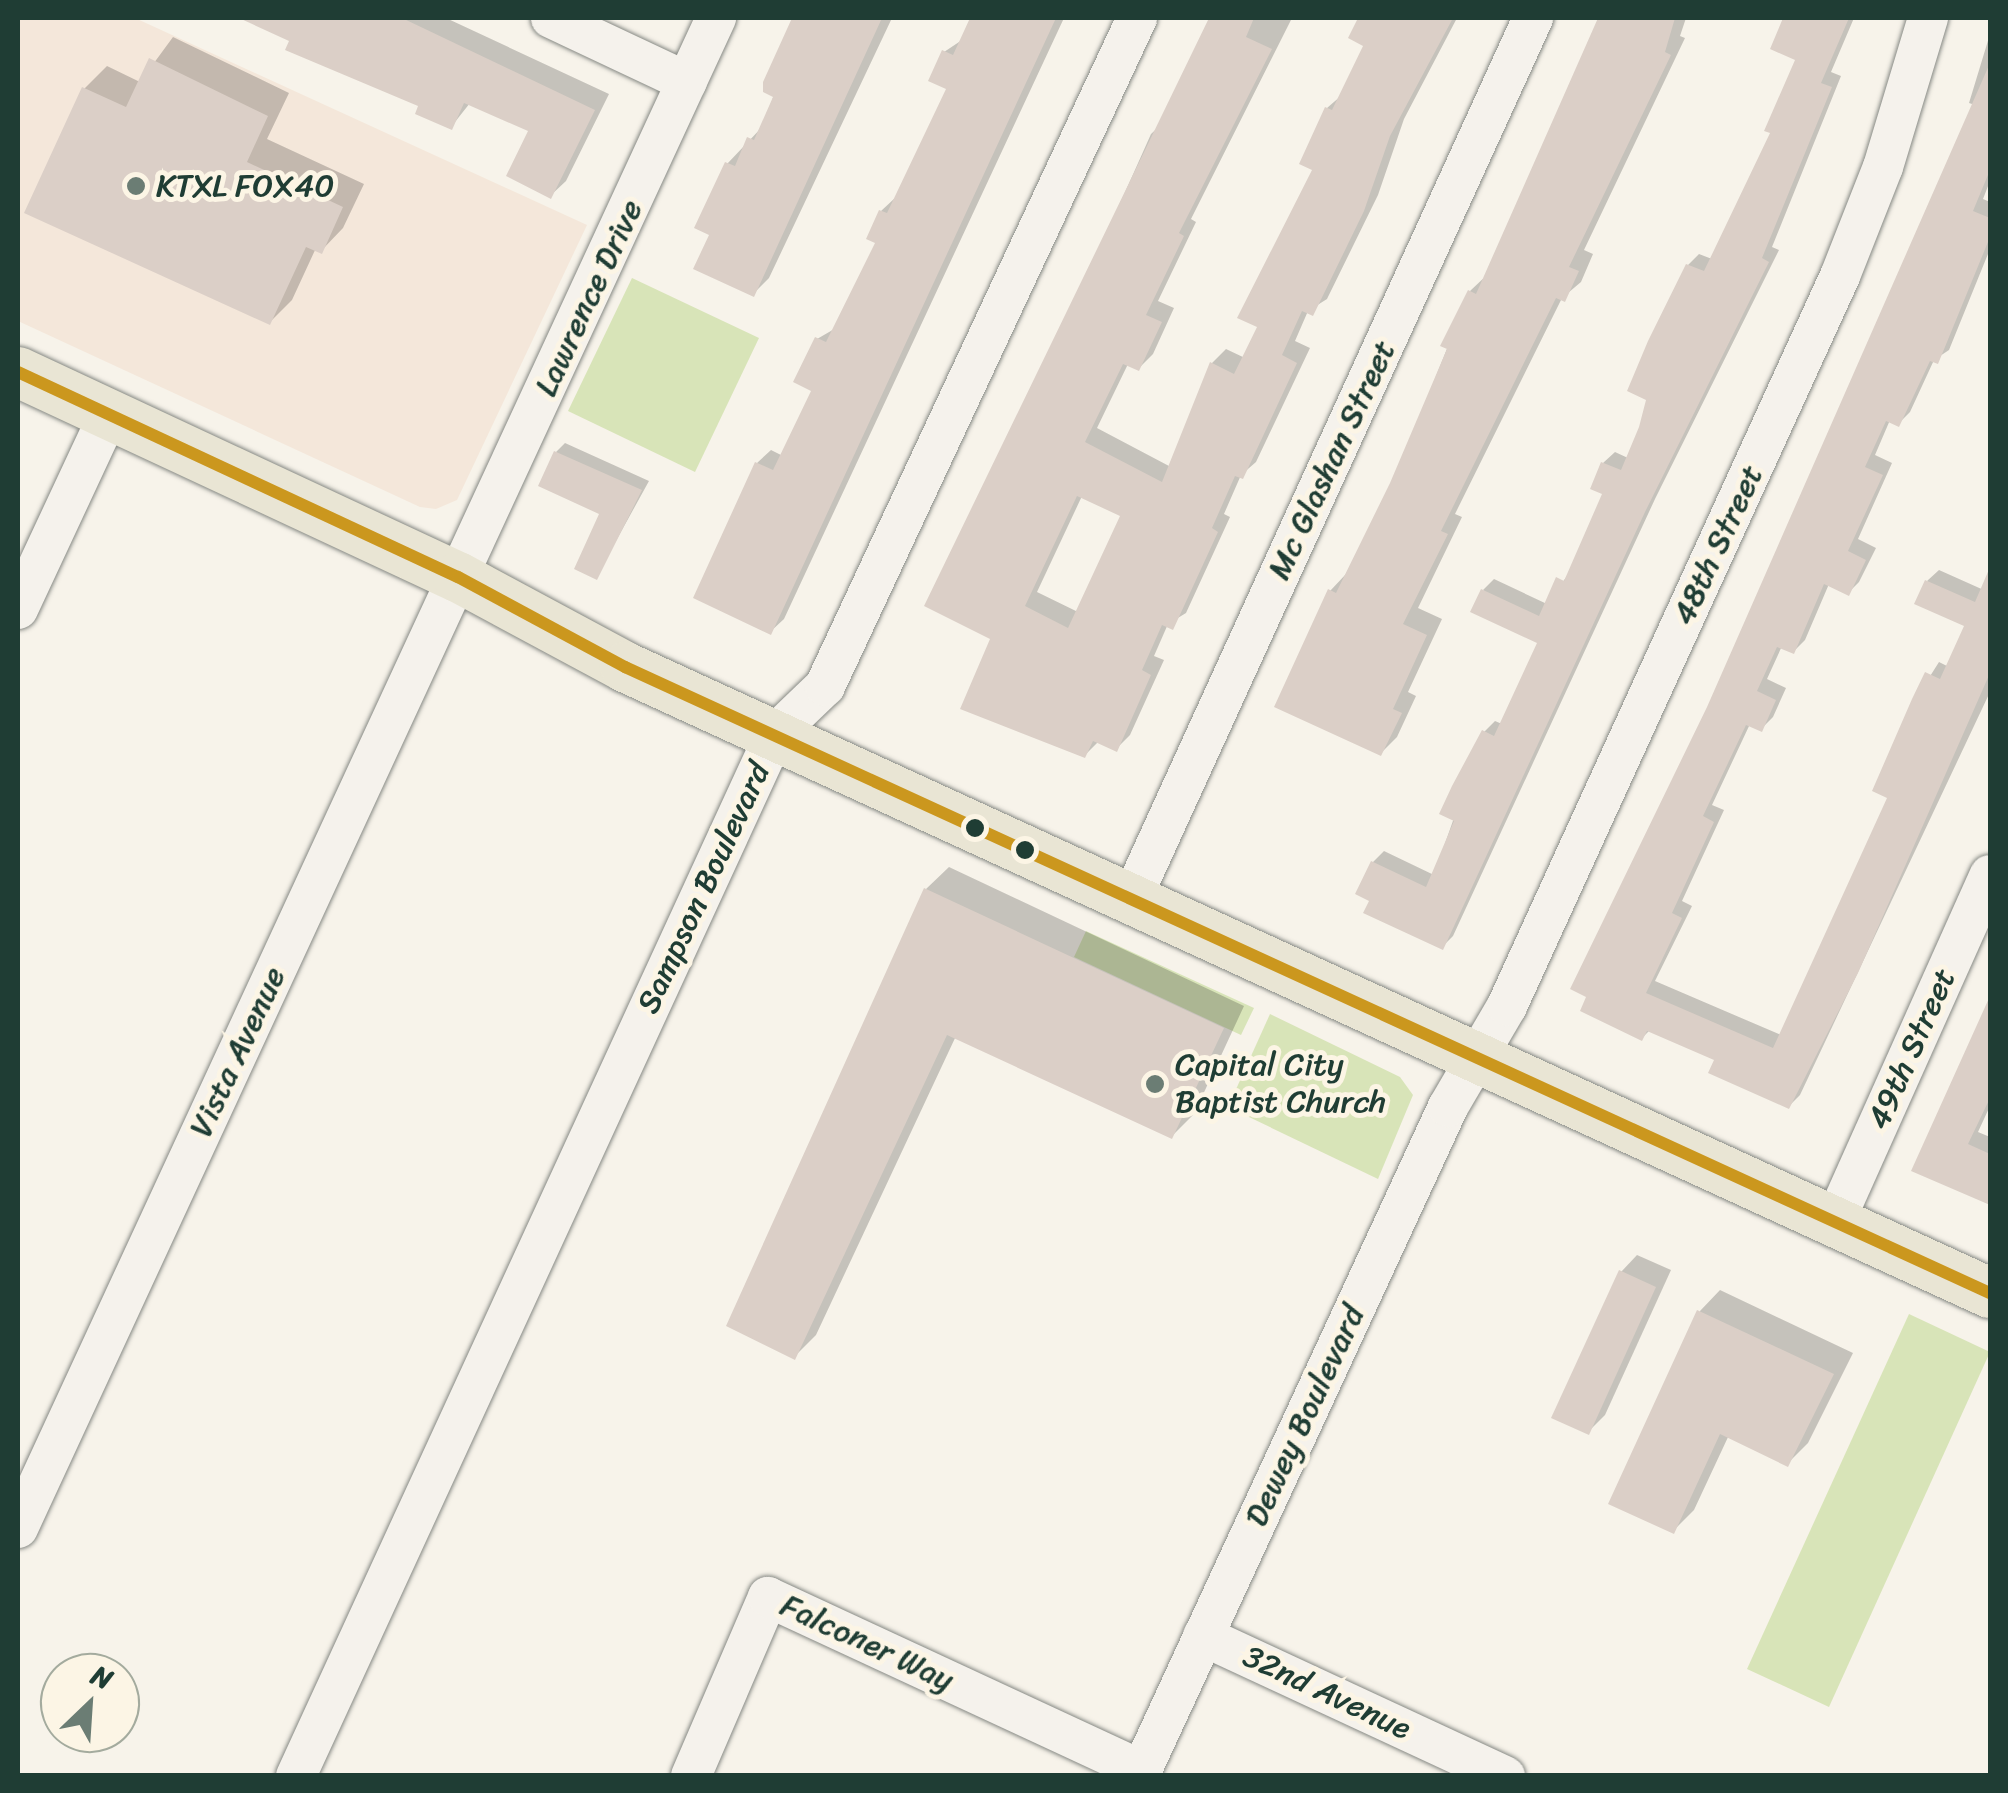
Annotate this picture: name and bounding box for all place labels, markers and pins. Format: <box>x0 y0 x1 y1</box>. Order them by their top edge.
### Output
place label: KTXL FOX40 <box>156 167 335 205</box>
marker: KTXL FOX40 <box>125 175 147 197</box>
unlabelled marker <box>965 818 985 838</box>
unlabelled marker <box>1015 840 1035 860</box>
place label: Capital City Baptist Church <box>1175 1047 1386 1122</box>
marker: Capital City Baptist Church <box>1144 1073 1166 1095</box>

